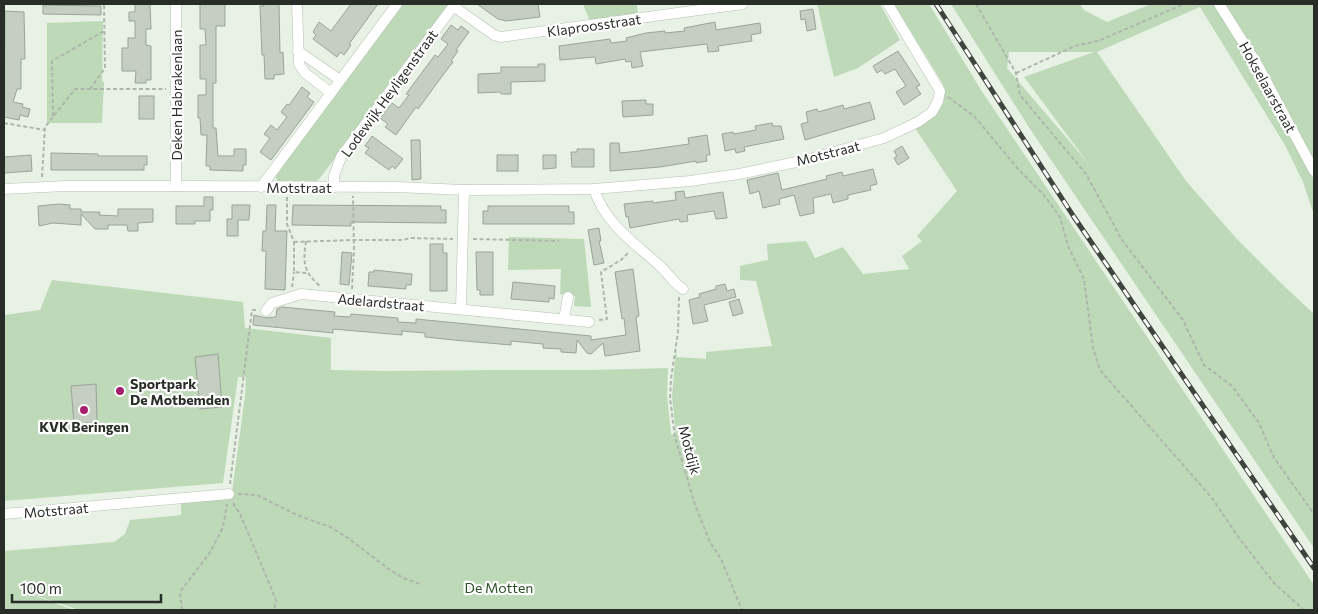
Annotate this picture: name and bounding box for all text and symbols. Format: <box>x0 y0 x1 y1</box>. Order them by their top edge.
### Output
street label: Klaproosstraat <box>546 10 642 40</box>
street label: Lodewijk Heyligenstraat <box>337 26 441 160</box>
street label: Deken Habrakenlaan <box>168 30 185 160</box>
street label: Hokselaarstraat <box>1236 38 1300 136</box>
street label: Motstraat <box>794 137 862 169</box>
street label: Motstraat <box>266 179 332 196</box>
street label: Adelardstraat <box>337 290 425 314</box>
place label: Sportpark De Motbemden <box>130 375 229 408</box>
marker: Sportpark De Motbemden <box>114 385 126 397</box>
marker: KVK Beringen <box>78 404 90 416</box>
place label: KVK Beringen <box>39 418 129 435</box>
street label: Motdijk <box>675 424 705 477</box>
street label: Motstraat <box>23 499 90 521</box>
scale bar <box>12 572 161 604</box>
text: 100 m <box>20 579 62 597</box>
park label: De Motten <box>465 579 533 596</box>

